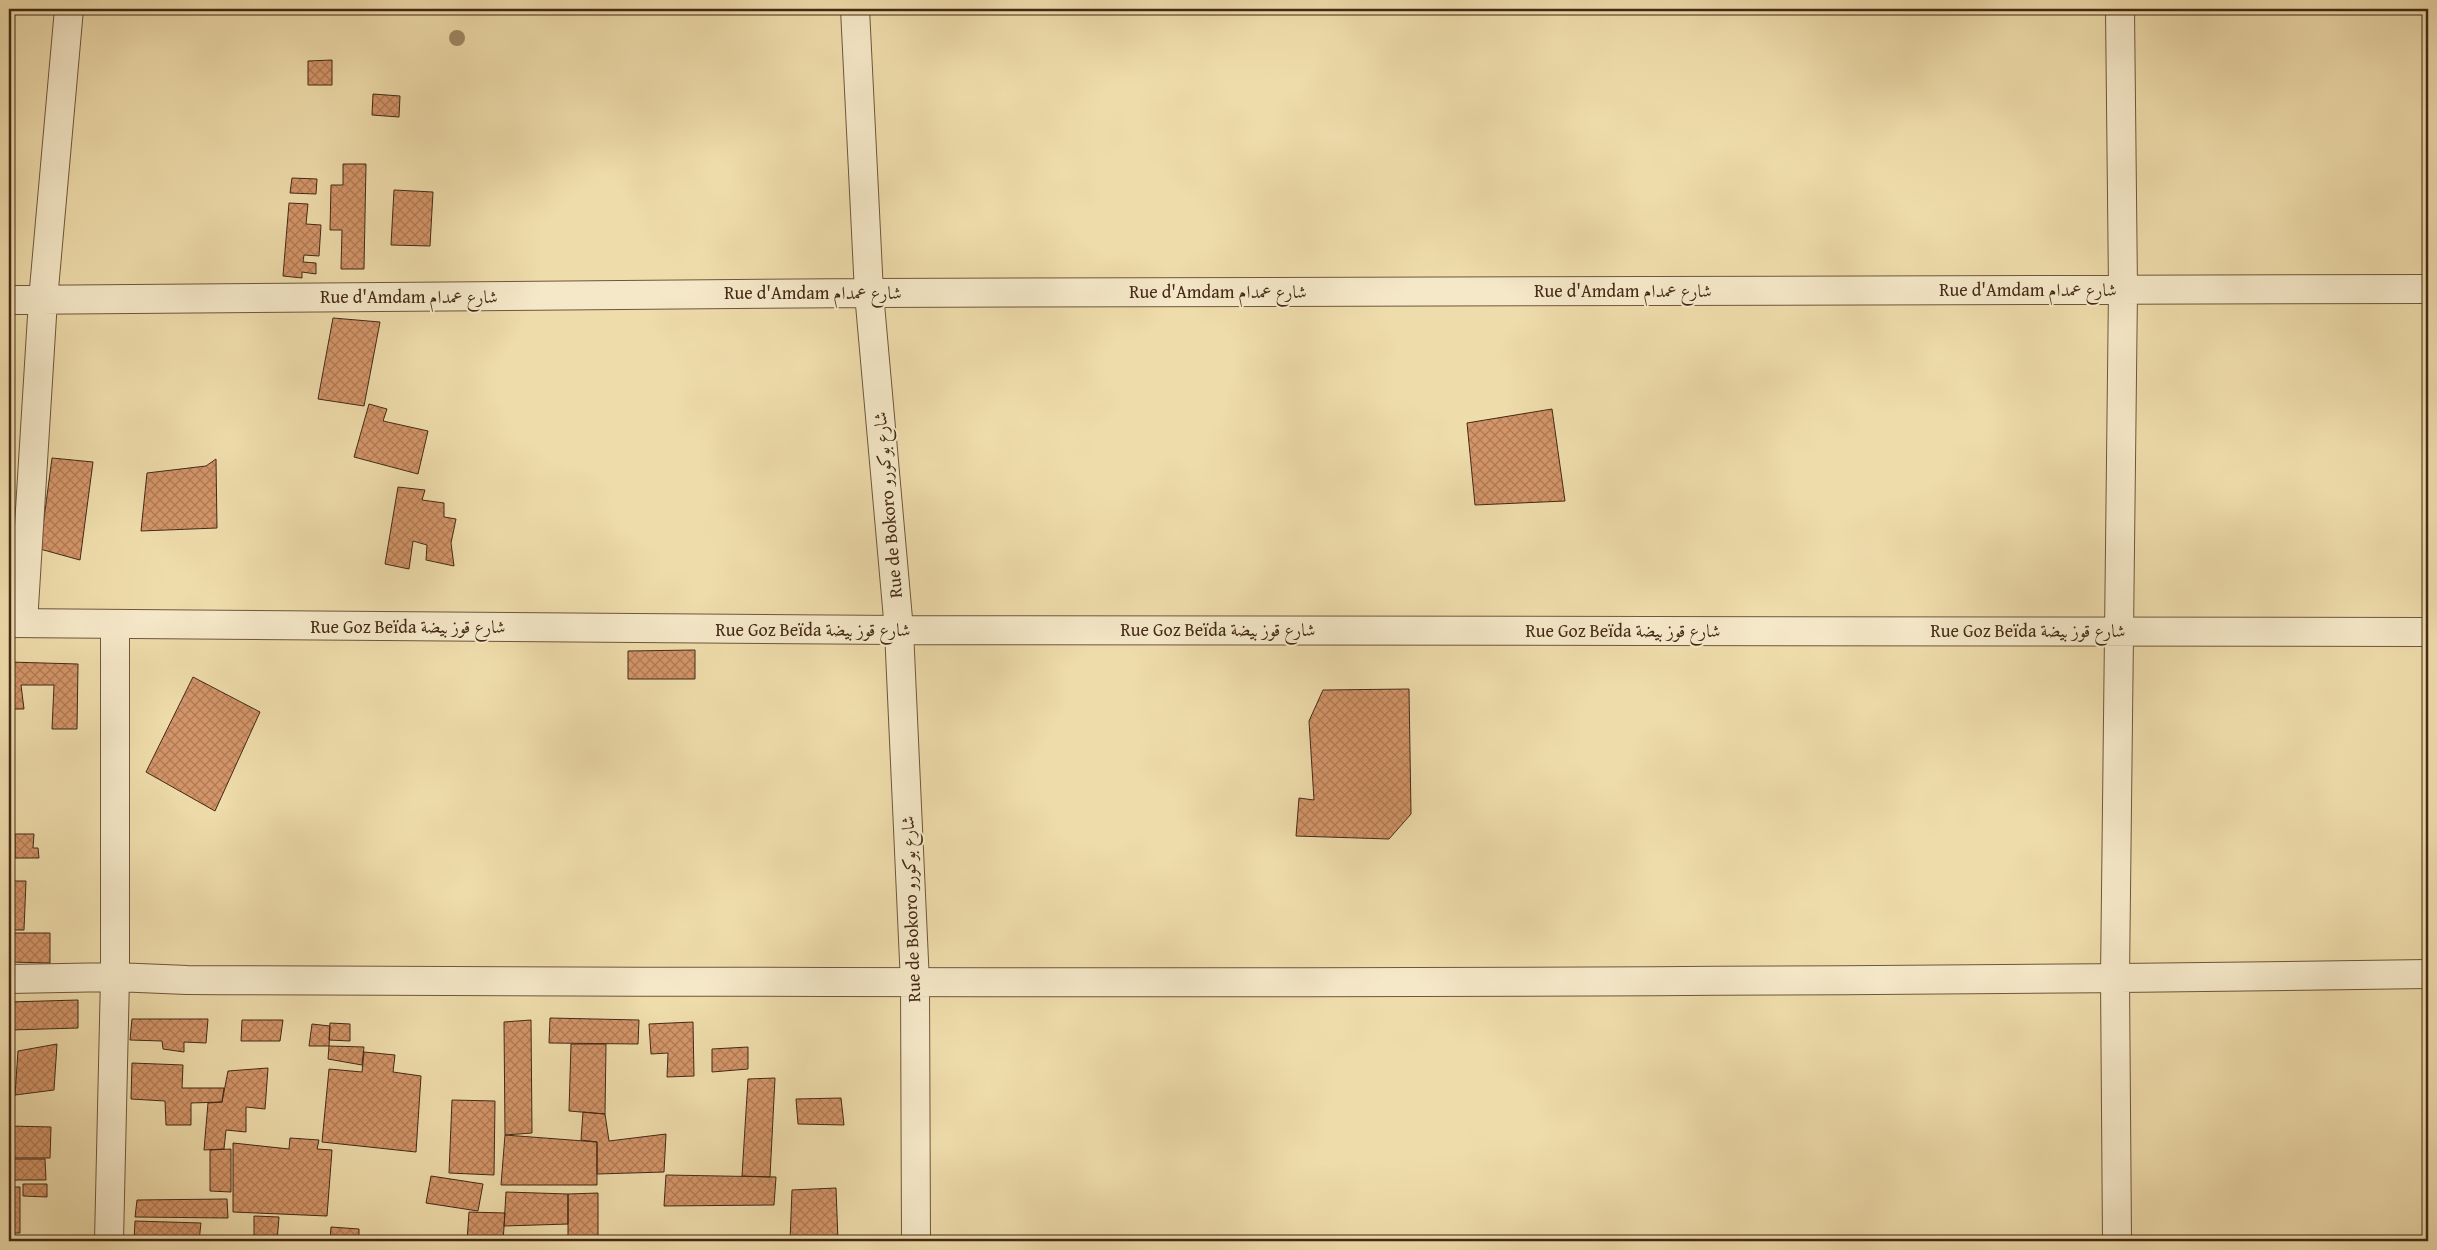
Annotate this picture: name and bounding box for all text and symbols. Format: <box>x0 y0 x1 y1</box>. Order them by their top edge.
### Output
street label: Rue d'Amdam شارع عمدام <box>1939 276 2117 306</box>
street label: Rue d'Amdam شارع عمدام <box>1534 277 1712 307</box>
street label: Rue d'Amdam شارع عمدام <box>1129 278 1307 308</box>
street label: Rue d'Amdam شارع عمدام <box>724 279 902 309</box>
street label: Rue d'Amdam شارع عمدام <box>320 283 498 313</box>
street label: Rue de Bokoro شارع بوكورو <box>866 411 911 599</box>
street label: Rue Goz Beïda شارع قوز بيضة <box>310 613 506 642</box>
street label: Rue Goz Beïda شارع قوز بيضة <box>715 616 911 645</box>
street label: Rue Goz Beïda شارع قوز بيضة <box>1120 616 1316 645</box>
street label: Rue Goz Beïda شارع قوز بيضة <box>1525 617 1721 646</box>
street label: Rue Goz Beïda شارع قوز بيضة <box>1930 617 2126 646</box>
street label: Rue de Bokoro شارع بوكورو <box>894 815 929 1003</box>

